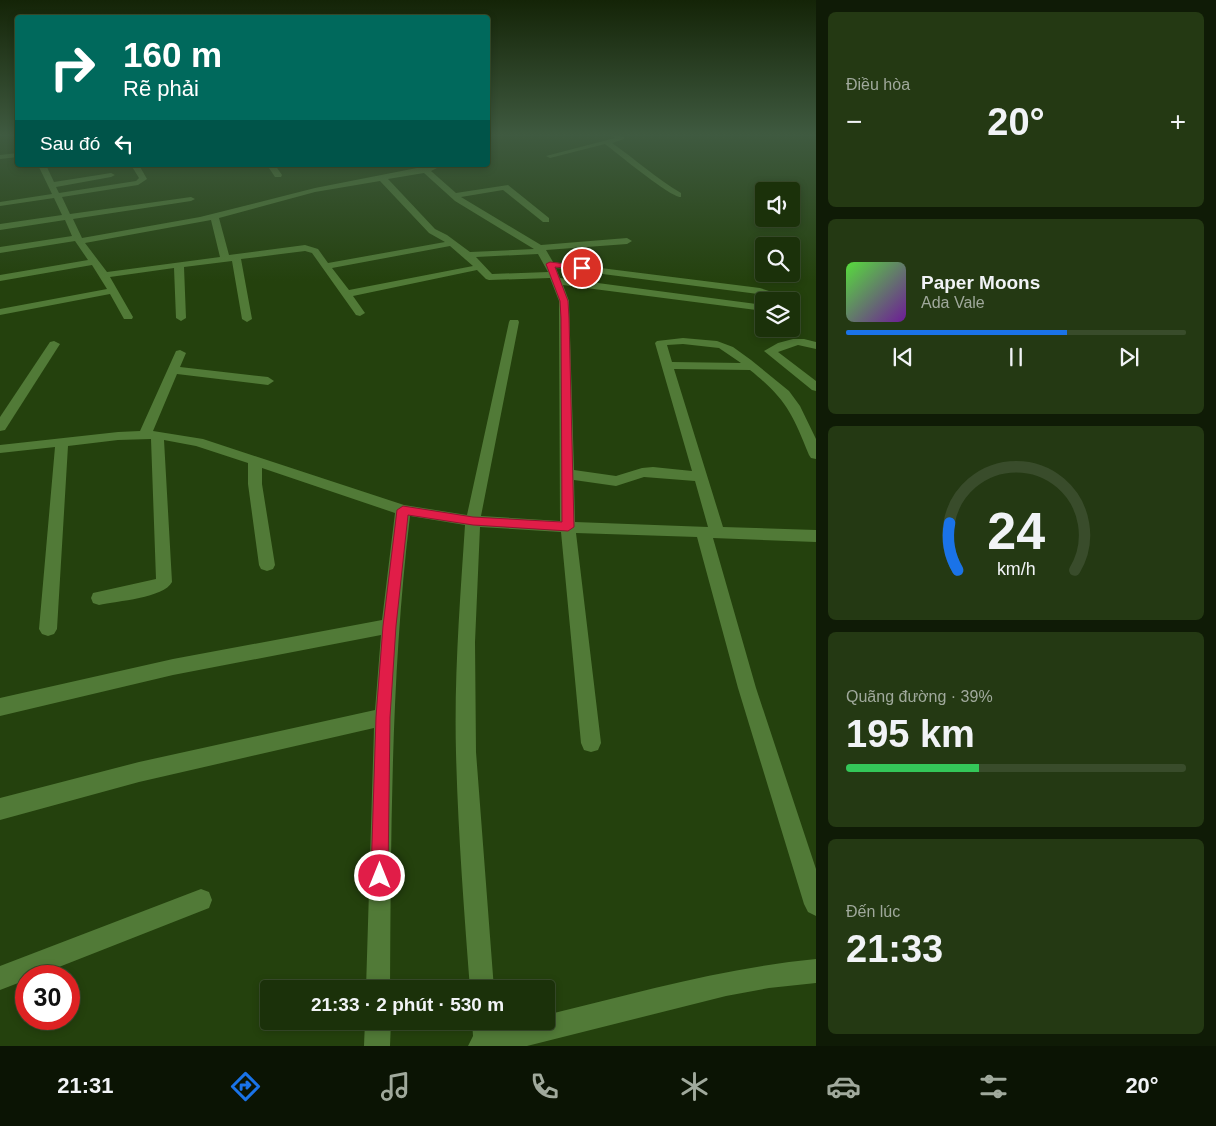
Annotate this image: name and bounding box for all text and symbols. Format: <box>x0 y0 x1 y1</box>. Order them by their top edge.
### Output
icon: right <box>40 35 105 100</box>
text: 160 m <box>123 35 222 74</box>
text: Rẽ phải <box>123 76 199 101</box>
text: Điều hòa <box>846 76 910 93</box>
text: 20° <box>987 101 1045 143</box>
text: − <box>846 106 862 137</box>
text: + <box>1170 106 1186 137</box>
icon: left <box>110 130 138 158</box>
text: Sau đó <box>40 133 100 154</box>
map controls <box>755 182 800 337</box>
button: sound <box>755 182 800 227</box>
button: search <box>755 237 800 282</box>
pin <box>561 247 603 289</box>
icon: arrive <box>568 254 596 282</box>
text: Paper Moons <box>921 272 1040 293</box>
button: layers <box>755 292 800 337</box>
text: Ada Vale <box>921 294 985 311</box>
icon: previous <box>889 343 917 371</box>
icon: pause <box>1002 343 1030 371</box>
icon: next <box>1115 343 1143 371</box>
text: 24 <box>987 502 1045 560</box>
text: km/h <box>997 559 1035 579</box>
text: Quãng đường · 39% <box>846 688 993 705</box>
text: 195 km <box>846 713 975 755</box>
position arrow <box>353 849 405 901</box>
text: Đến lúc <box>846 903 900 920</box>
text: 21:33 <box>846 928 943 970</box>
speed limit sign: 30 <box>15 965 80 1030</box>
text: 21:33 · 2 phút · 530 m <box>311 994 504 1015</box>
icon: directions <box>228 1069 263 1104</box>
icon: music <box>378 1069 413 1104</box>
icon: phone <box>527 1069 562 1104</box>
icon: climate <box>677 1069 712 1104</box>
icon: car <box>826 1069 861 1104</box>
icon: filters <box>976 1069 1011 1104</box>
text: 21:31 <box>57 1073 114 1098</box>
text: 20° <box>1125 1073 1159 1098</box>

